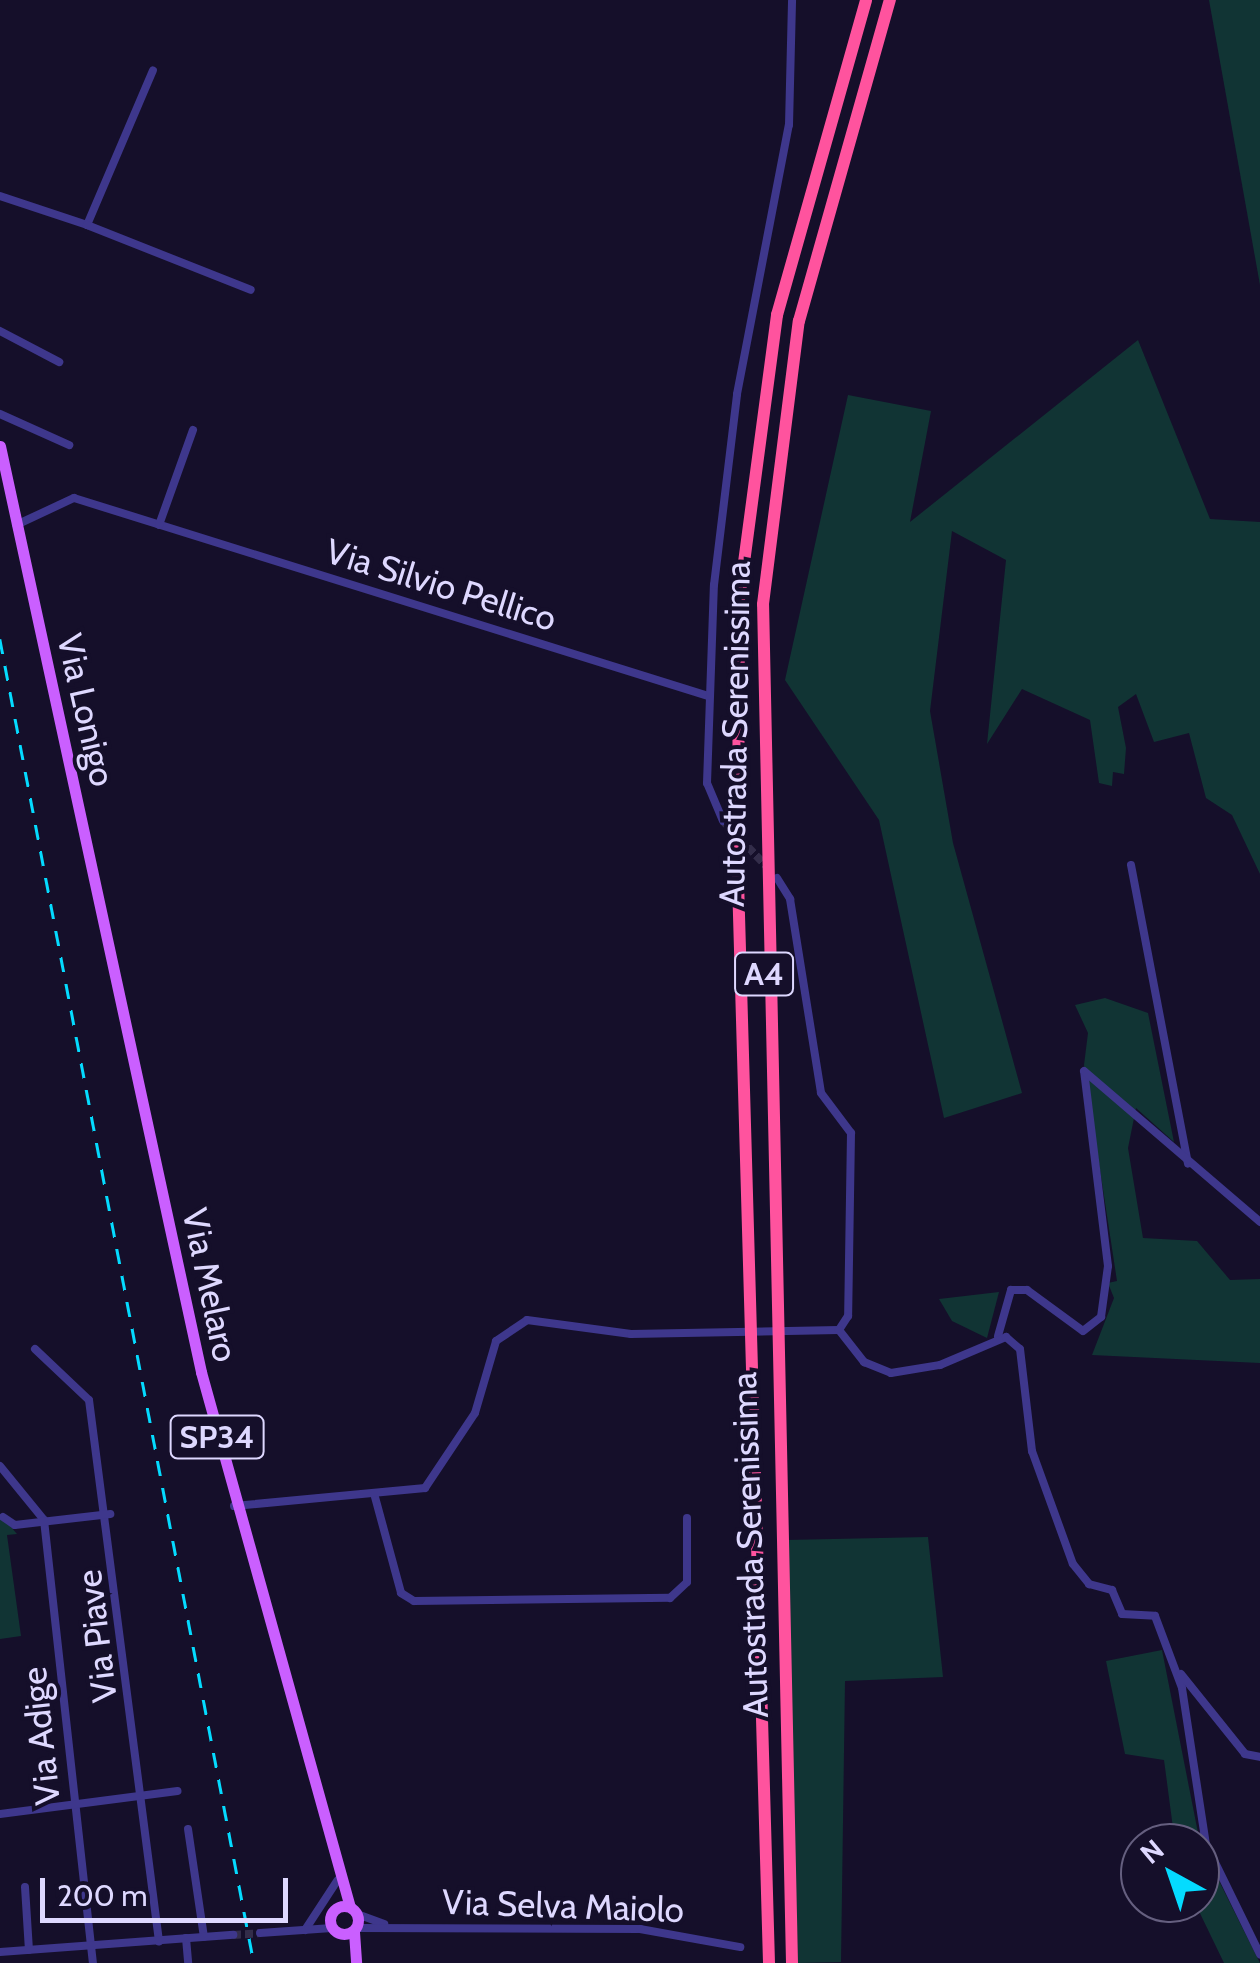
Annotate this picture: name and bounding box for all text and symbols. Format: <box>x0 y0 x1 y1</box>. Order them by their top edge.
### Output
street label: Via Silvio Pellico <box>321 530 561 640</box>
street label: Autostrada Serenissima <box>711 561 759 907</box>
street label: Via Lonigo <box>48 630 124 790</box>
road number: A4 <box>734 947 794 1001</box>
street label: Via Melaro <box>173 1204 247 1366</box>
street label: Autostrada Serenissima <box>723 1371 777 1719</box>
road number: SP34 <box>170 1410 264 1464</box>
street label: Via Piave <box>68 1567 126 1705</box>
street label: Via Adige <box>13 1665 69 1807</box>
north arrow <box>1120 1823 1220 1923</box>
text: N <box>1133 1832 1171 1871</box>
scale bar <box>45 1858 292 1920</box>
text: 200 m <box>57 1877 148 1914</box>
street label: Via Selva Maiolo <box>441 1881 685 1931</box>

